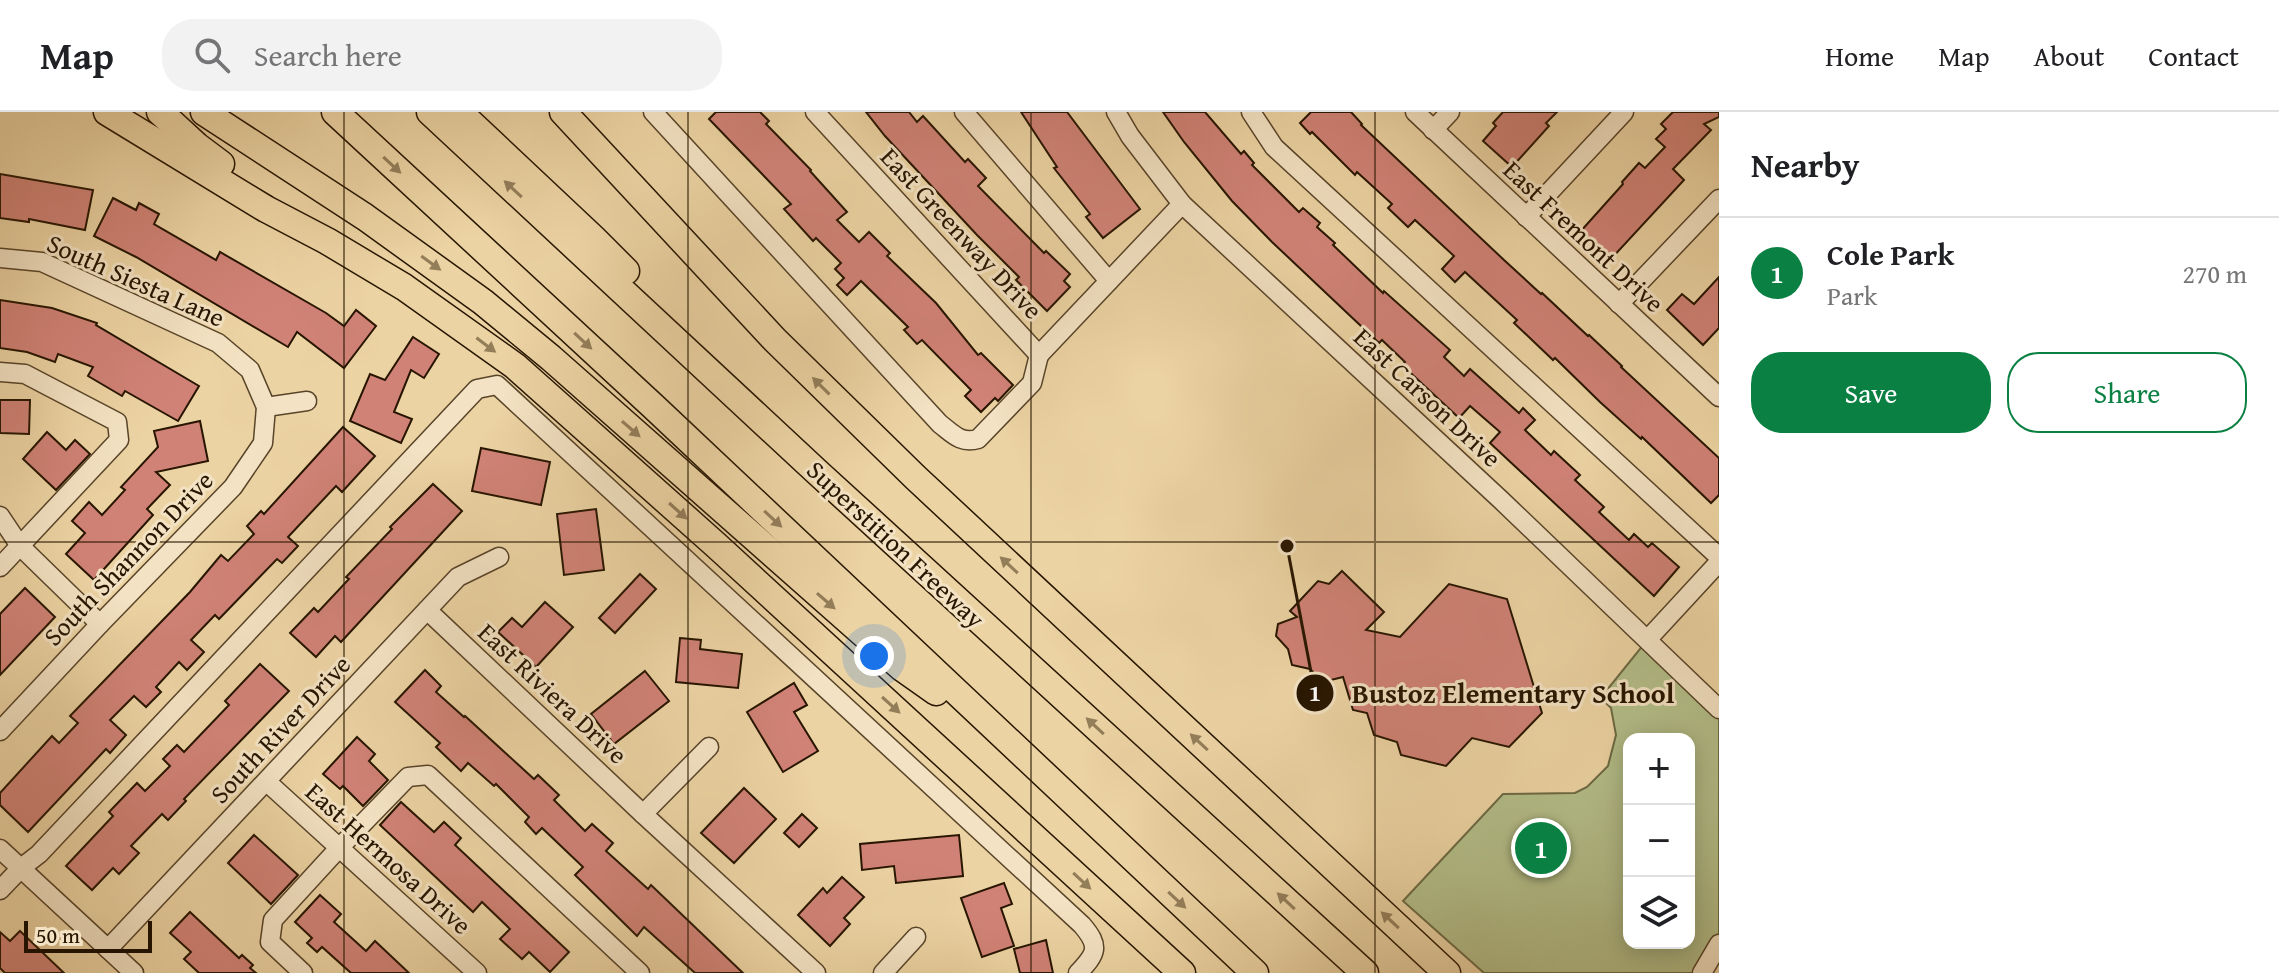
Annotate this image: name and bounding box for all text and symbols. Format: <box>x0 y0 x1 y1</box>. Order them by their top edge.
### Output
search box <box>162 19 722 91</box>
text: Map <box>40 27 114 83</box>
icon: search <box>190 33 234 77</box>
text: Search here <box>254 33 402 77</box>
text: Home <box>1825 35 1894 76</box>
text: Map <box>1938 35 1990 76</box>
text: About <box>2034 35 2104 76</box>
text: Contact <box>2148 35 2239 76</box>
street label: East Greenway Drive <box>872 138 1052 328</box>
text: Nearby <box>1751 140 1860 189</box>
street label: East Fremont Drive <box>1495 151 1673 321</box>
one-way arrow <box>382 155 401 173</box>
one-way arrow <box>504 180 523 198</box>
street label: South Siesta Lane <box>41 223 231 337</box>
text: Cole Park <box>1827 232 1954 276</box>
text: 1 <box>1770 254 1784 293</box>
text: 270 m <box>2182 254 2247 293</box>
one-way arrow <box>420 255 441 270</box>
text: Park <box>1827 276 1877 315</box>
street label: East Carson Drive <box>1345 318 1511 476</box>
one-way arrow <box>573 332 592 350</box>
one-way arrow <box>476 336 496 352</box>
button: Save <box>1751 352 1991 433</box>
button: Share <box>2007 352 2247 433</box>
one-way arrow <box>812 377 831 396</box>
one-way arrow <box>621 419 640 437</box>
street label: Superstition Freeway <box>798 451 994 637</box>
street label: South Shannon Drive <box>34 462 222 654</box>
one-way arrow <box>667 502 687 519</box>
one-way arrow <box>763 510 782 528</box>
one-way arrow <box>1000 557 1019 575</box>
one-way arrow <box>816 591 835 609</box>
street label: East Riviera Drive <box>469 613 637 773</box>
your location <box>854 636 894 676</box>
street label: South River Drive <box>201 646 359 812</box>
callout: Bustoz Elementary School <box>1295 667 1690 719</box>
text: Bustoz Elementary School <box>1352 672 1675 713</box>
text: 1 <box>1309 675 1321 710</box>
one-way arrow <box>881 695 900 713</box>
one-way arrow <box>1085 717 1104 735</box>
map controls <box>1623 733 1695 949</box>
button: + <box>1623 733 1695 805</box>
one-way arrow <box>1190 734 1209 752</box>
street label: East Hermosa Drive <box>297 773 481 943</box>
button: − <box>1623 805 1695 877</box>
pin: 1 <box>1515 818 1567 878</box>
one-way arrow <box>1072 872 1091 890</box>
button: layers <box>1623 877 1695 949</box>
one-way arrow <box>1167 890 1186 909</box>
one-way arrow <box>1277 893 1296 911</box>
one-way arrow <box>1380 911 1399 929</box>
scale bar <box>24 917 152 953</box>
text: 50 m <box>36 919 80 951</box>

